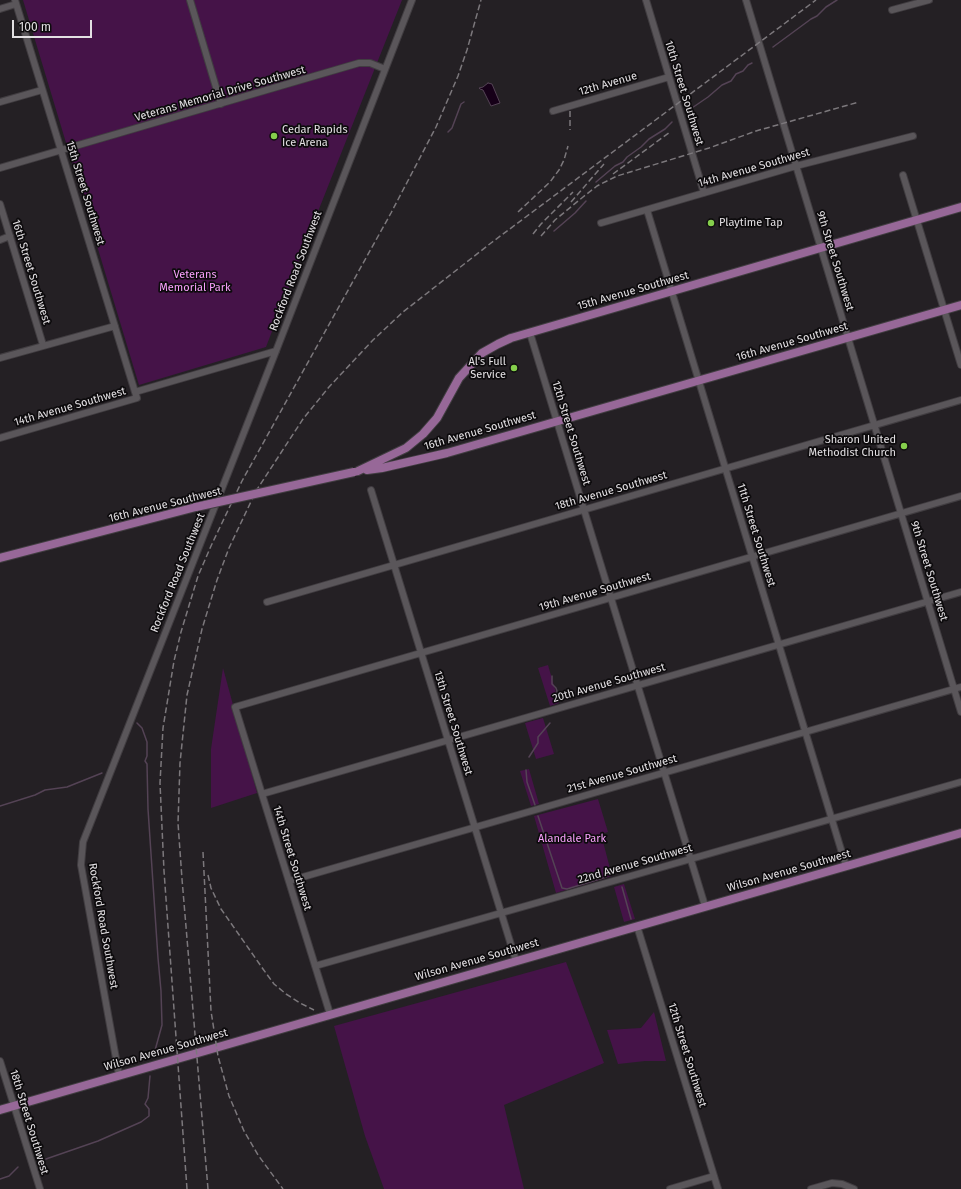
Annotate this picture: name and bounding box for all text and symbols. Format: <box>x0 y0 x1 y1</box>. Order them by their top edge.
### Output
scale bar <box>14 12 94 38</box>
text: 100 m <box>19 20 51 34</box>
street label: 10th Street Southwest <box>662 39 706 147</box>
street label: Veterans Memorial Drive Southwest <box>133 63 307 125</box>
street label: 12th Avenue <box>577 69 639 99</box>
place label: Cedar Rapids Ice Arena <box>282 123 348 149</box>
marker: Cedar Rapids Ice Arena <box>269 131 279 141</box>
street label: 15th Street Southwest <box>63 139 107 247</box>
street label: 14th Avenue Southwest <box>697 146 811 190</box>
street label: Rockford Road Southwest <box>267 209 325 333</box>
street label: 9th Street Southwest <box>813 209 857 313</box>
place label: Playtime Tap <box>719 216 783 230</box>
street label: 16th Street Southwest <box>9 218 53 326</box>
marker: Playtime Tap <box>706 218 716 228</box>
park label: Veterans Memorial Park <box>159 268 231 294</box>
street label: 15th Avenue Southwest <box>576 269 690 313</box>
street label: 16th Avenue Southwest <box>735 320 849 364</box>
place label: Al's Full Service <box>468 355 506 381</box>
marker: Al's Full Service <box>509 363 519 373</box>
street label: 12th Street Southwest <box>549 379 593 487</box>
street label: 14th Avenue Southwest <box>13 385 127 429</box>
street label: 16th Avenue Southwest <box>423 409 537 453</box>
place label: Sharon United Methodist Church <box>808 433 896 459</box>
marker: Sharon United Methodist Church <box>899 441 909 451</box>
street label: 18th Avenue Southwest <box>554 469 668 513</box>
street label: 11th Street Southwest <box>734 482 778 588</box>
street label: 16th Avenue Southwest <box>107 485 223 525</box>
street label: Rockford Road Southwest <box>148 511 208 635</box>
street label: 9th Street Southwest <box>907 519 951 623</box>
street label: 19th Avenue Southwest <box>538 570 652 614</box>
street label: 20th Avenue Southwest <box>551 661 667 705</box>
street label: 13th Street Southwest <box>431 669 475 777</box>
street label: 21st Avenue Southwest <box>566 752 678 796</box>
street label: 14th Street Southwest <box>270 804 314 912</box>
park label: Alandale Park <box>538 832 606 846</box>
street label: 22nd Avenue Southwest <box>576 841 694 887</box>
street label: Wilson Avenue Southwest <box>726 847 852 895</box>
street label: Rockford Road Southwest <box>85 862 121 990</box>
street label: Wilson Avenue Southwest <box>414 936 540 984</box>
street label: 12th Street Southwest <box>665 1001 709 1109</box>
street label: Wilson Avenue Southwest <box>103 1026 229 1074</box>
street label: 18th Street Southwest <box>7 1068 51 1176</box>

